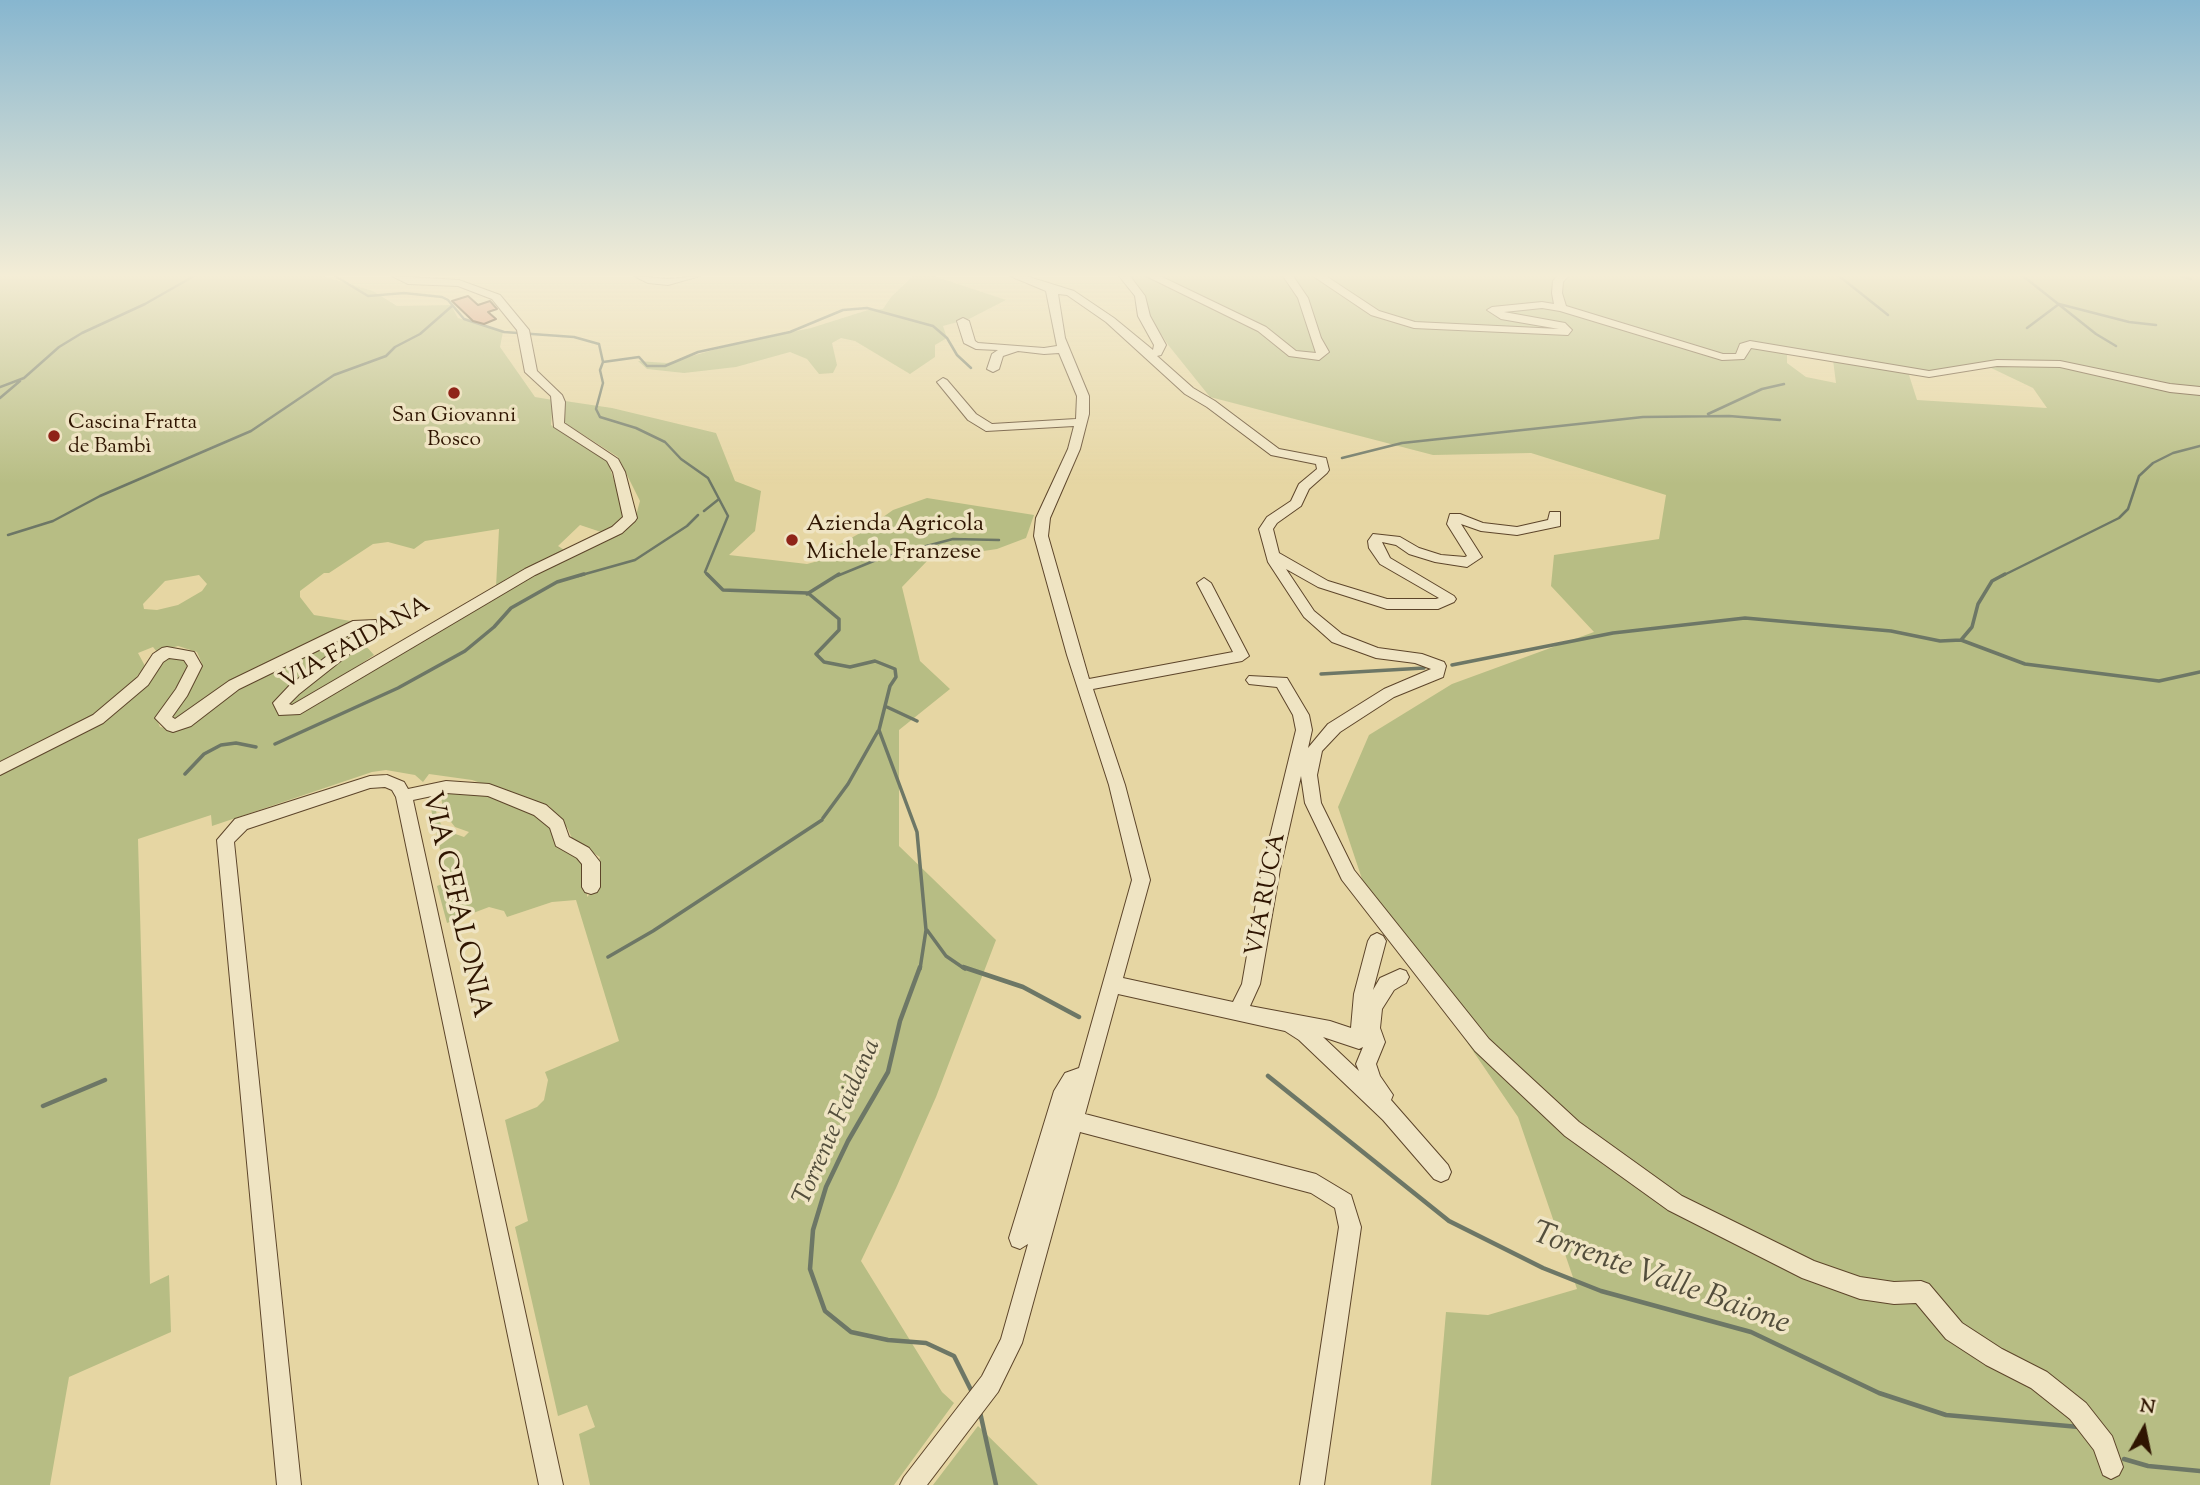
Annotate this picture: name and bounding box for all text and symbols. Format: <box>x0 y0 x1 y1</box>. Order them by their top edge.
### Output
marker: San Giovanni Bosco <box>446 385 462 401</box>
place label: San Giovanni Bosco <box>392 404 516 454</box>
place label: Cascina Fratta de Bambì <box>68 411 197 461</box>
marker: Cascina Fratta de Bambì <box>46 428 62 444</box>
place label: Azienda Agricola Michele Franzese <box>806 512 984 568</box>
marker: Azienda Agricola Michele Franzese <box>784 532 800 548</box>
street label: VIA FAIDANA <box>276 592 436 698</box>
street label: VIA CEFALONIA <box>412 789 496 1021</box>
street label: VIA RUCA <box>1242 831 1294 959</box>
water label: Torrente Faidana <box>788 1035 890 1211</box>
water label: Torrente Valle Baione <box>1526 1216 1794 1346</box>
text: N <box>2138 1393 2157 1422</box>
north arrow <box>2109 1394 2179 1464</box>

